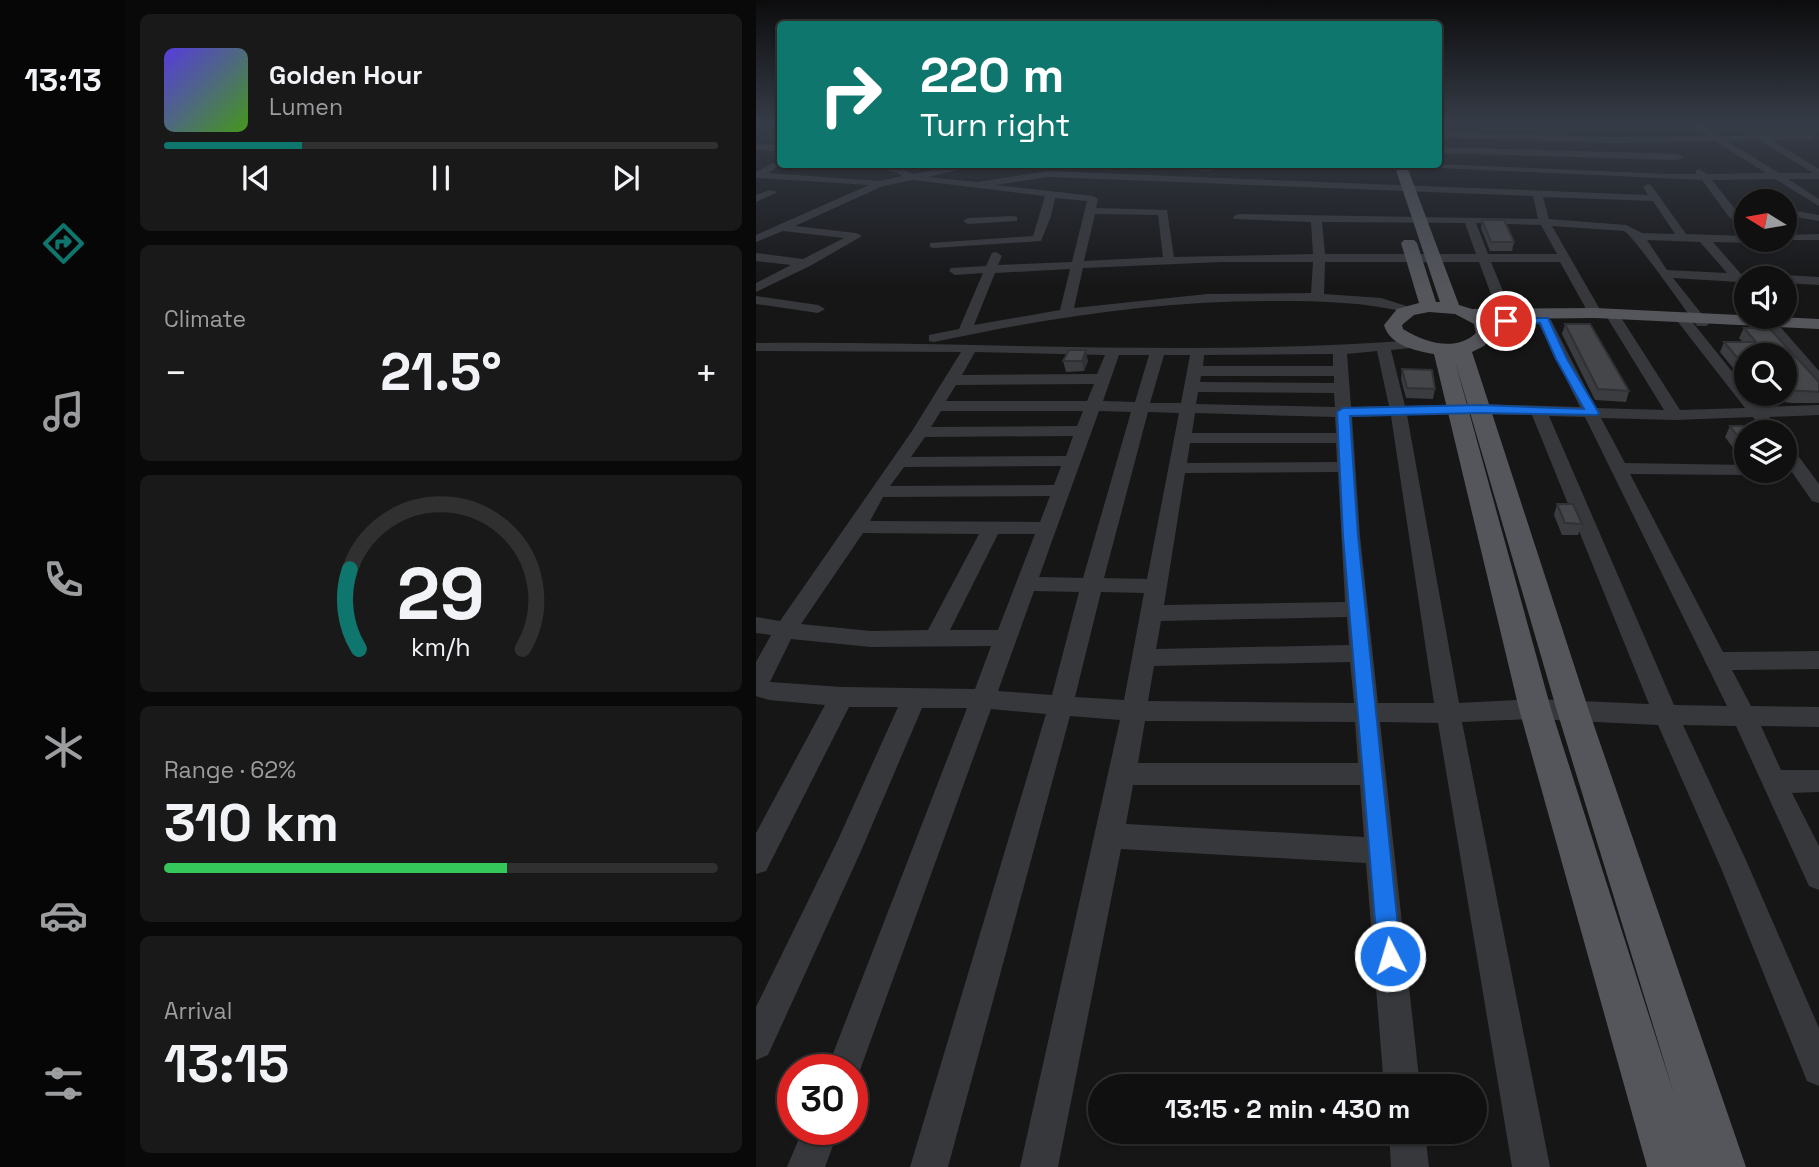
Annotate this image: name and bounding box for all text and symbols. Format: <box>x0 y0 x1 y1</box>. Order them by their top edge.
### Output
text: 220 m <box>920 44 1064 106</box>
icon: right <box>805 49 896 140</box>
text: Golden Hour <box>269 58 423 92</box>
text: 13:13 <box>24 60 102 100</box>
text: Lumen <box>269 92 343 122</box>
text: Turn right <box>920 105 1070 145</box>
icon: previous <box>237 159 275 197</box>
icon: pause <box>422 159 460 197</box>
icon: next <box>607 159 645 197</box>
north arrow <box>1734 189 1797 252</box>
map controls <box>1734 189 1797 483</box>
icon: directions <box>39 219 88 268</box>
button: sound <box>1734 266 1797 329</box>
pin <box>1476 291 1536 351</box>
icon: arrive <box>1487 302 1525 340</box>
text: Climate <box>164 304 246 334</box>
text: 21.5° <box>380 339 502 405</box>
button: search <box>1734 343 1797 406</box>
text: − <box>164 349 188 397</box>
text: + <box>694 349 718 397</box>
icon: music <box>39 387 88 436</box>
button: layers <box>1734 420 1797 483</box>
text: 29 <box>397 548 485 641</box>
icon: phone <box>39 555 88 604</box>
text: km/h <box>411 631 471 663</box>
icon: climate <box>39 723 88 772</box>
text: Range · 62% <box>164 755 296 785</box>
text: 310 km <box>164 790 339 856</box>
icon: car <box>39 891 88 940</box>
position arrow <box>1353 919 1427 993</box>
text: Arrival <box>164 996 232 1026</box>
text: 13:15 <box>164 1031 289 1097</box>
speed limit sign: 30 <box>777 1054 868 1145</box>
icon: filters <box>39 1059 88 1108</box>
text: 13:15 · 2 min · 430 m <box>1165 1092 1410 1126</box>

